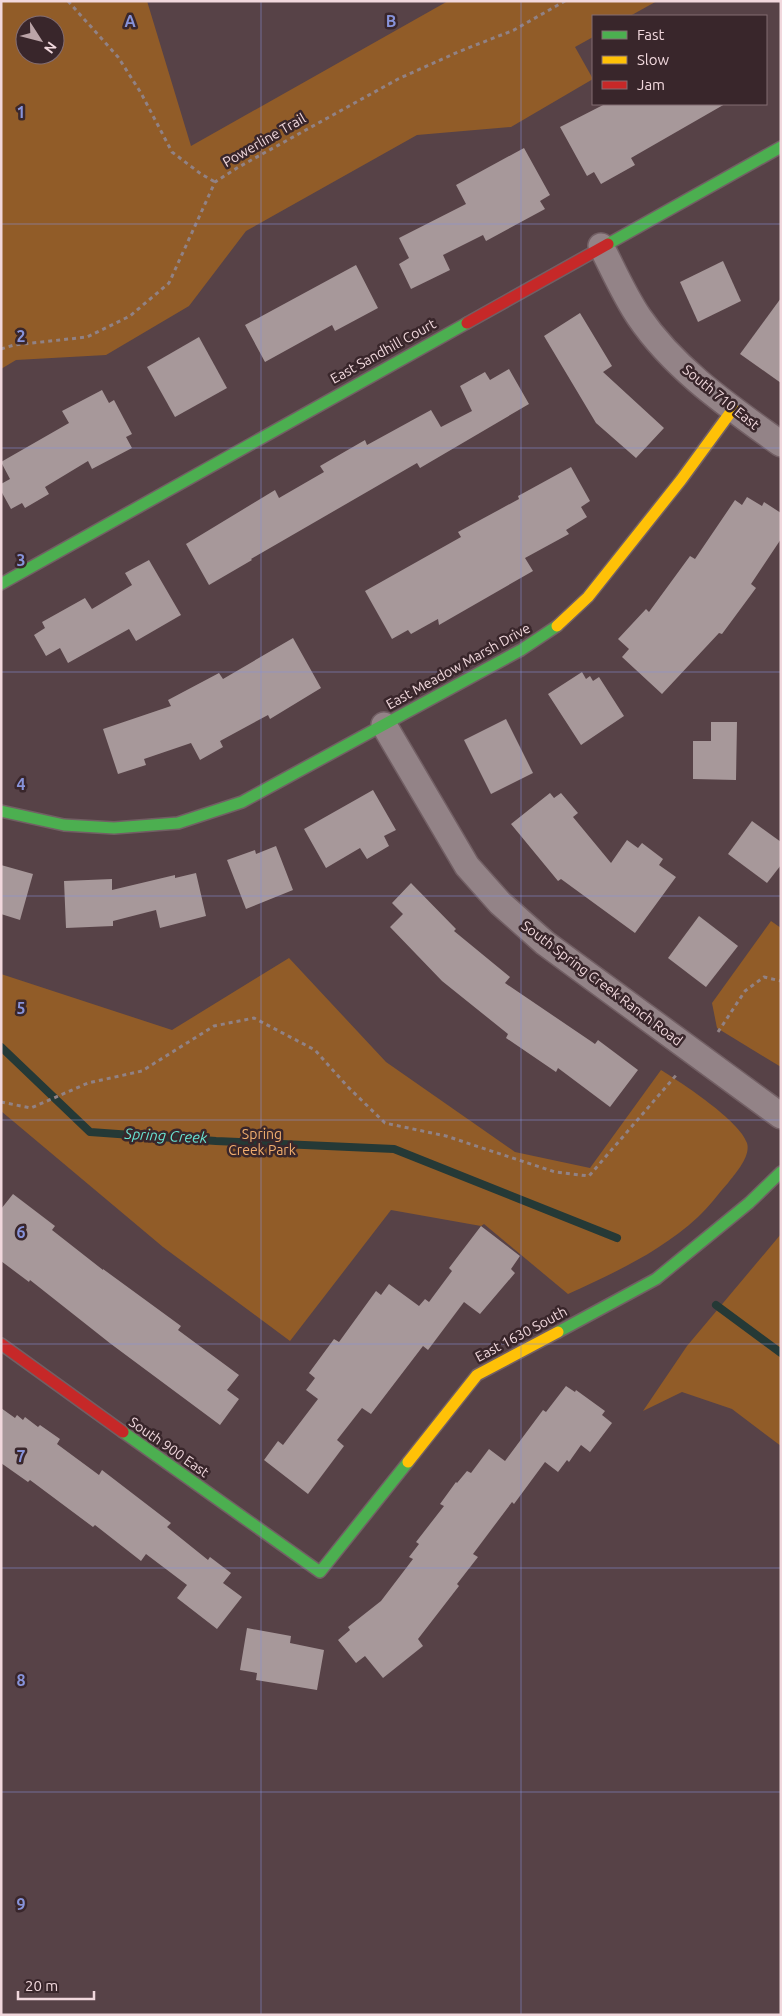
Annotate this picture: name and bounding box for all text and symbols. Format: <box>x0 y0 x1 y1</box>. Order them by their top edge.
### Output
text: A <box>124 12 136 30</box>
text: B <box>386 12 396 30</box>
north arrow <box>15 15 65 65</box>
legend <box>592 15 767 105</box>
text: Fast <box>637 26 665 43</box>
text: N <box>41 39 60 57</box>
text: Slow <box>637 51 670 68</box>
text: Jam <box>637 76 665 93</box>
text: 1 <box>16 103 26 121</box>
street label: Powerline Trail <box>220 110 309 170</box>
street label: East Sandhill Court <box>327 315 439 387</box>
text: 2 <box>16 327 26 345</box>
street label: South 710 East <box>680 361 763 433</box>
text: 3 <box>16 551 26 569</box>
street label: East Meadow Marsh Drive <box>383 620 533 712</box>
text: 4 <box>16 775 26 793</box>
street label: South Spring Creek Ranch Road <box>518 917 686 1049</box>
text: 5 <box>16 999 26 1017</box>
water label: Spring Creek <box>123 1125 208 1146</box>
park label: Spring Creek Park <box>228 1126 296 1158</box>
text: 6 <box>16 1223 26 1241</box>
street label: East 1630 South <box>472 1303 570 1365</box>
street label: South 900 East <box>126 1414 212 1481</box>
text: 7 <box>16 1447 26 1465</box>
text: 8 <box>16 1671 26 1689</box>
text: 9 <box>16 1895 26 1913</box>
scale bar <box>18 1968 94 2000</box>
text: 20 m <box>25 1977 58 1994</box>

